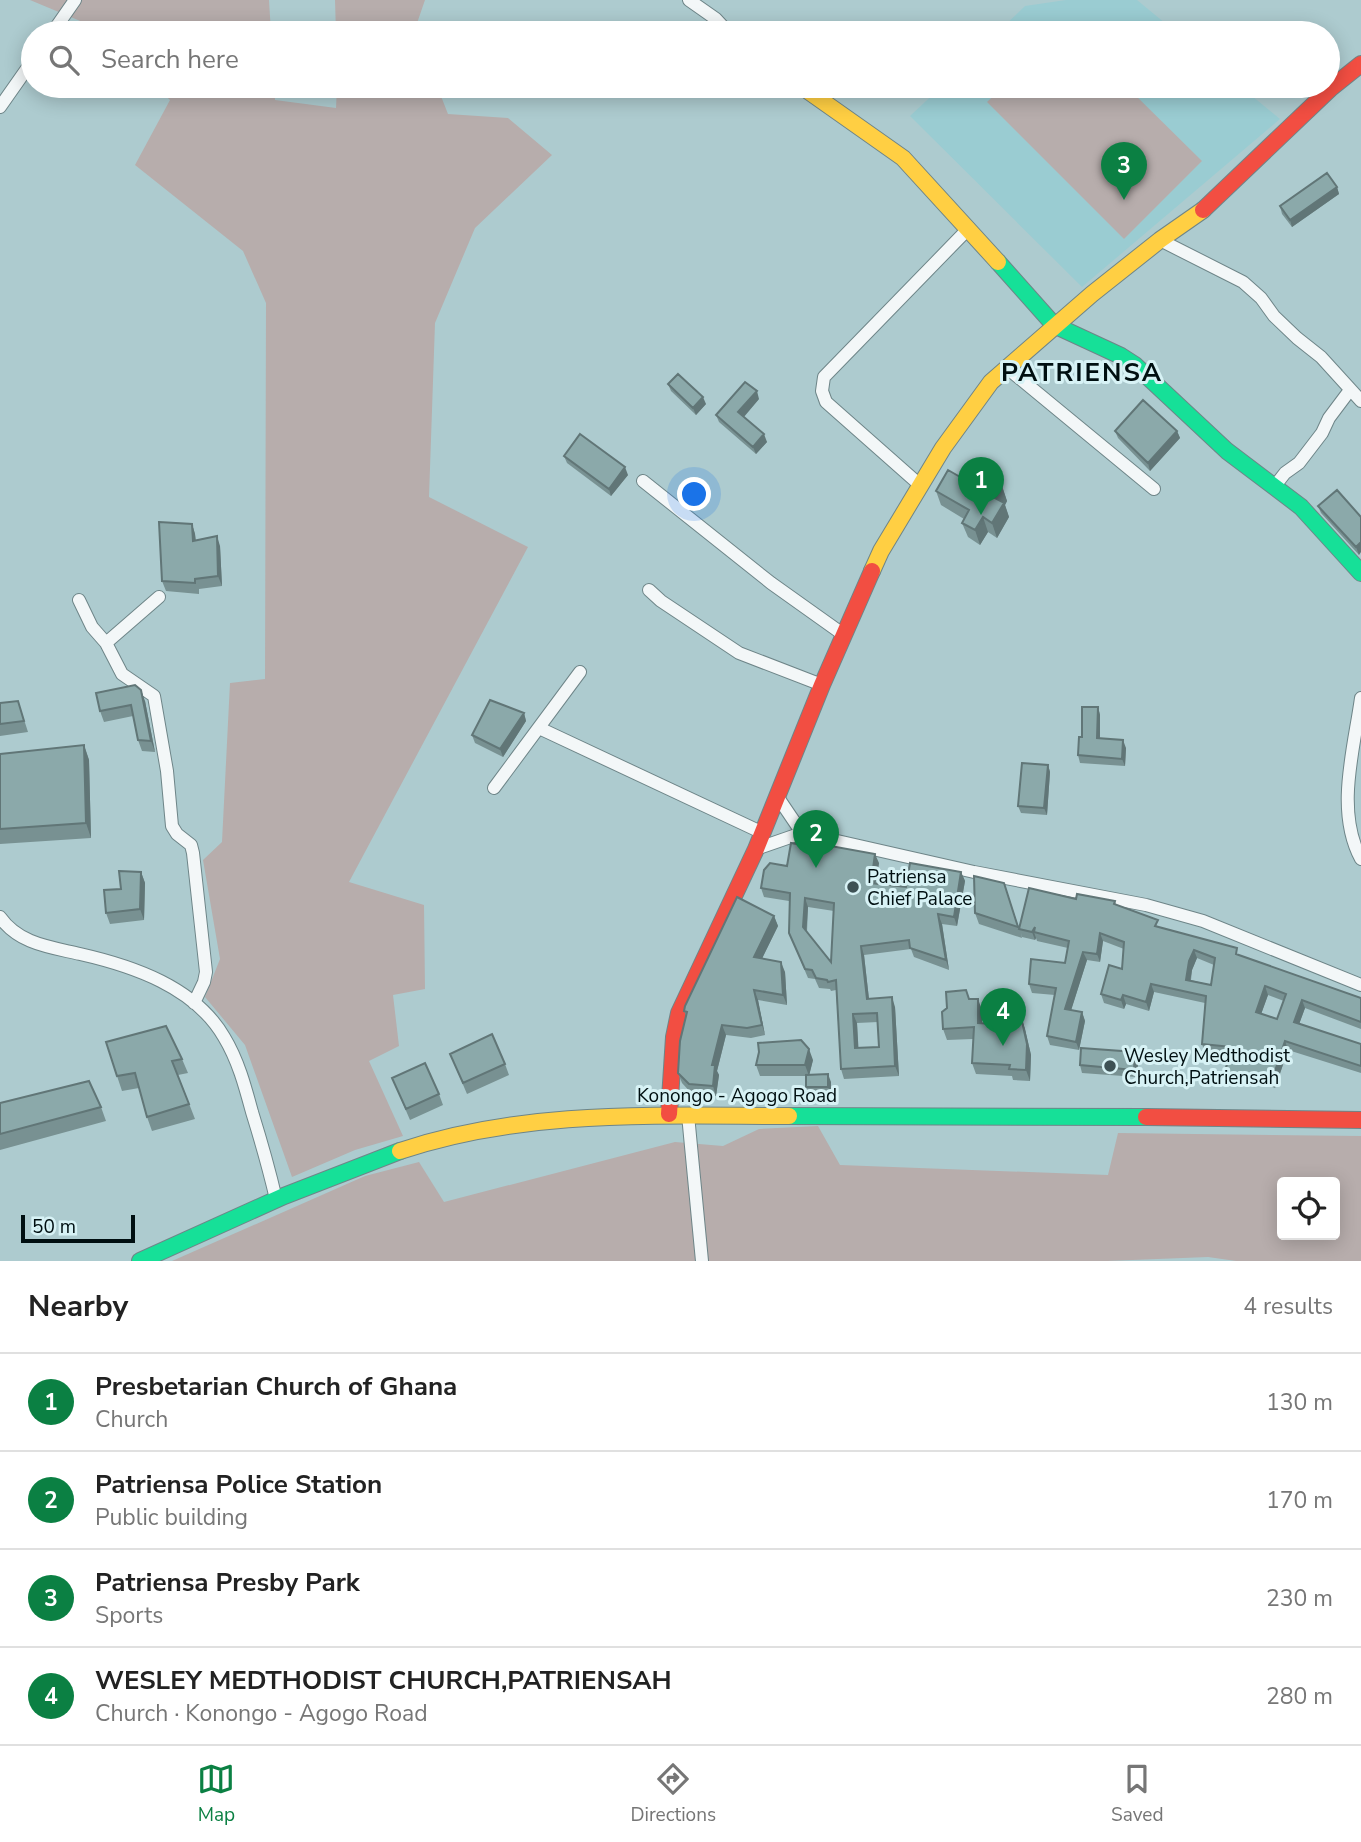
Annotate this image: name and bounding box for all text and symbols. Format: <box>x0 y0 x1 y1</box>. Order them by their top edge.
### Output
search box <box>21 21 1340 98</box>
icon: search <box>45 41 83 79</box>
text: Search here <box>101 42 239 77</box>
pin: 3 <box>1101 142 1147 200</box>
district label: PATRIENSA <box>1001 355 1163 390</box>
pin: 1 <box>958 457 1004 515</box>
your location <box>677 477 711 511</box>
pin: 2 <box>793 810 839 868</box>
place label: Patriensa Chief Palace <box>867 864 972 912</box>
marker: Patriensa Chief Palace <box>845 879 861 895</box>
pin: 4 <box>980 988 1026 1046</box>
place label: Wesley Medthodist Church,Patriensah <box>1124 1043 1290 1091</box>
marker: Wesley Medthodist Church,Patriensah <box>1102 1058 1118 1074</box>
street label: Konongo - Agogo Road <box>637 1083 837 1109</box>
map controls <box>1277 1177 1340 1240</box>
button: locate <box>1277 1177 1340 1240</box>
scale bar <box>21 1212 135 1244</box>
text: 50 m <box>32 1214 76 1240</box>
text: Nearby <box>28 1286 128 1327</box>
text: 4 results <box>1243 1291 1333 1322</box>
text: Presbetarian Church of Ghana <box>95 1369 457 1404</box>
text: 1 <box>44 1387 58 1418</box>
text: 130 m <box>1266 1387 1333 1418</box>
text: Church <box>95 1404 168 1435</box>
text: Patriensa Police Station <box>95 1467 382 1502</box>
text: 2 <box>44 1485 58 1516</box>
text: 170 m <box>1266 1485 1333 1516</box>
text: Public building <box>95 1502 248 1533</box>
text: Patriensa Presby Park <box>95 1565 360 1600</box>
text: 3 <box>44 1583 58 1614</box>
text: 230 m <box>1266 1583 1333 1614</box>
text: Sports <box>95 1600 163 1631</box>
text: WESLEY MEDTHODIST CHURCH,PATRIENSAH <box>95 1663 672 1698</box>
text: 4 <box>44 1681 58 1712</box>
text: 280 m <box>1266 1681 1333 1712</box>
text: Church · Konongo - Agogo Road <box>95 1698 428 1729</box>
tab: Map <box>197 1760 235 1828</box>
tab: Directions <box>630 1760 716 1828</box>
tab: Saved <box>1111 1760 1164 1828</box>

